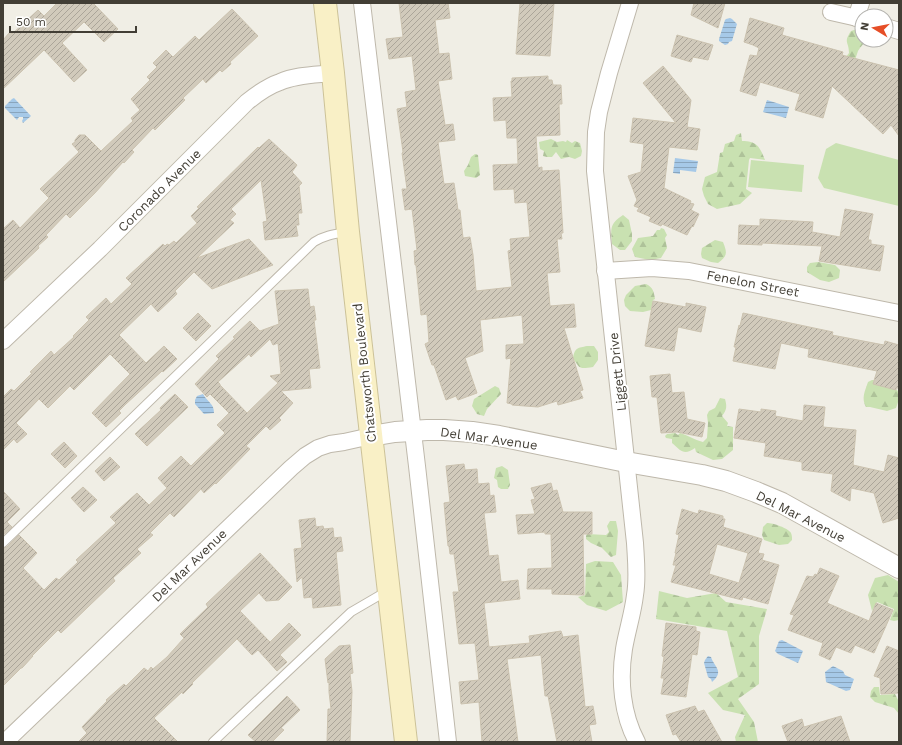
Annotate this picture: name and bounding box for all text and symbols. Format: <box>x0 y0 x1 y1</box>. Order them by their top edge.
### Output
scale bar <box>10 8 136 34</box>
north arrow <box>854 8 894 48</box>
text: 50 m <box>16 15 46 29</box>
text: N <box>858 21 872 31</box>
street label: Coronado Avenue <box>115 146 204 235</box>
street label: Fenelon Street <box>706 267 801 300</box>
street label: Chatsworth Boulevard <box>350 303 379 443</box>
street label: Liggett Drive <box>606 332 629 412</box>
street label: Del Mar Avenue <box>439 424 539 453</box>
street label: Del Mar Avenue <box>754 487 848 545</box>
street label: Del Mar Avenue <box>149 526 230 605</box>

